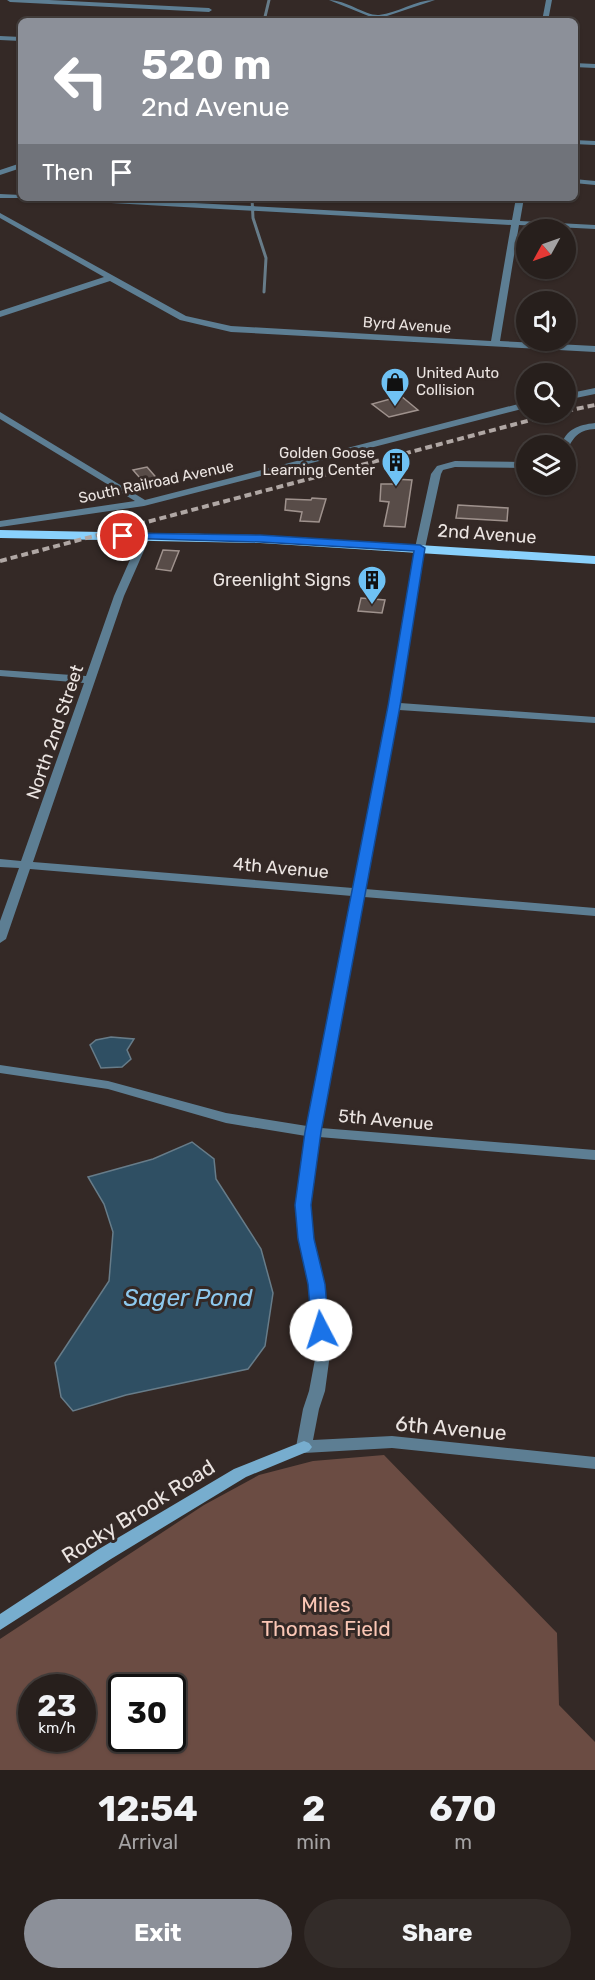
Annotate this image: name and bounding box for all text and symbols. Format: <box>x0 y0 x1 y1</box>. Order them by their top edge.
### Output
text: 520 m <box>141 40 271 90</box>
icon: left <box>42 42 120 120</box>
text: 2nd Avenue <box>141 91 290 123</box>
icon: arrive <box>105 156 138 189</box>
text: Then <box>42 159 93 186</box>
north arrow <box>516 219 576 279</box>
map controls <box>516 219 576 495</box>
button: sound <box>516 291 576 351</box>
street label: Byrd Avenue <box>362 313 452 337</box>
button: search <box>516 363 576 423</box>
place label: United Auto Collision <box>416 364 499 399</box>
shop icon: United Auto Collision <box>379 366 411 408</box>
button: layers <box>516 435 576 495</box>
place label: Golden Goose Learning Center <box>263 444 375 479</box>
building icon: Golden Goose Learning Center <box>380 446 412 488</box>
street label: South Railroad Avenue <box>77 457 235 507</box>
pin <box>97 510 148 561</box>
icon: arrive <box>106 519 139 552</box>
street label: 2nd Avenue <box>437 520 537 548</box>
building icon: Greenlight Signs <box>356 564 388 606</box>
place label: Greenlight Signs <box>213 569 351 591</box>
street label: North 2nd Street <box>22 662 88 802</box>
street label: 4th Avenue <box>232 853 330 883</box>
street label: 5th Avenue <box>337 1105 435 1135</box>
water label: Sager Pond <box>123 1284 253 1312</box>
position arrow <box>289 1298 353 1362</box>
street label: 6th Avenue <box>394 1411 508 1445</box>
street label: Rocky Brook Road <box>57 1454 219 1568</box>
park label: Miles Thomas Field <box>261 1592 391 1641</box>
speed limit sign: 30 <box>108 1674 186 1752</box>
text: 23 <box>37 1688 77 1724</box>
text: km/h <box>38 1719 76 1737</box>
text: 12:54 <box>98 1787 198 1830</box>
text: 2 <box>302 1787 325 1830</box>
text: 670 <box>429 1787 497 1830</box>
text: Arrival <box>118 1830 178 1854</box>
text: min <box>296 1830 331 1854</box>
text: m <box>454 1830 472 1854</box>
button: Exit <box>24 1899 292 1968</box>
button: Share <box>304 1899 571 1968</box>

